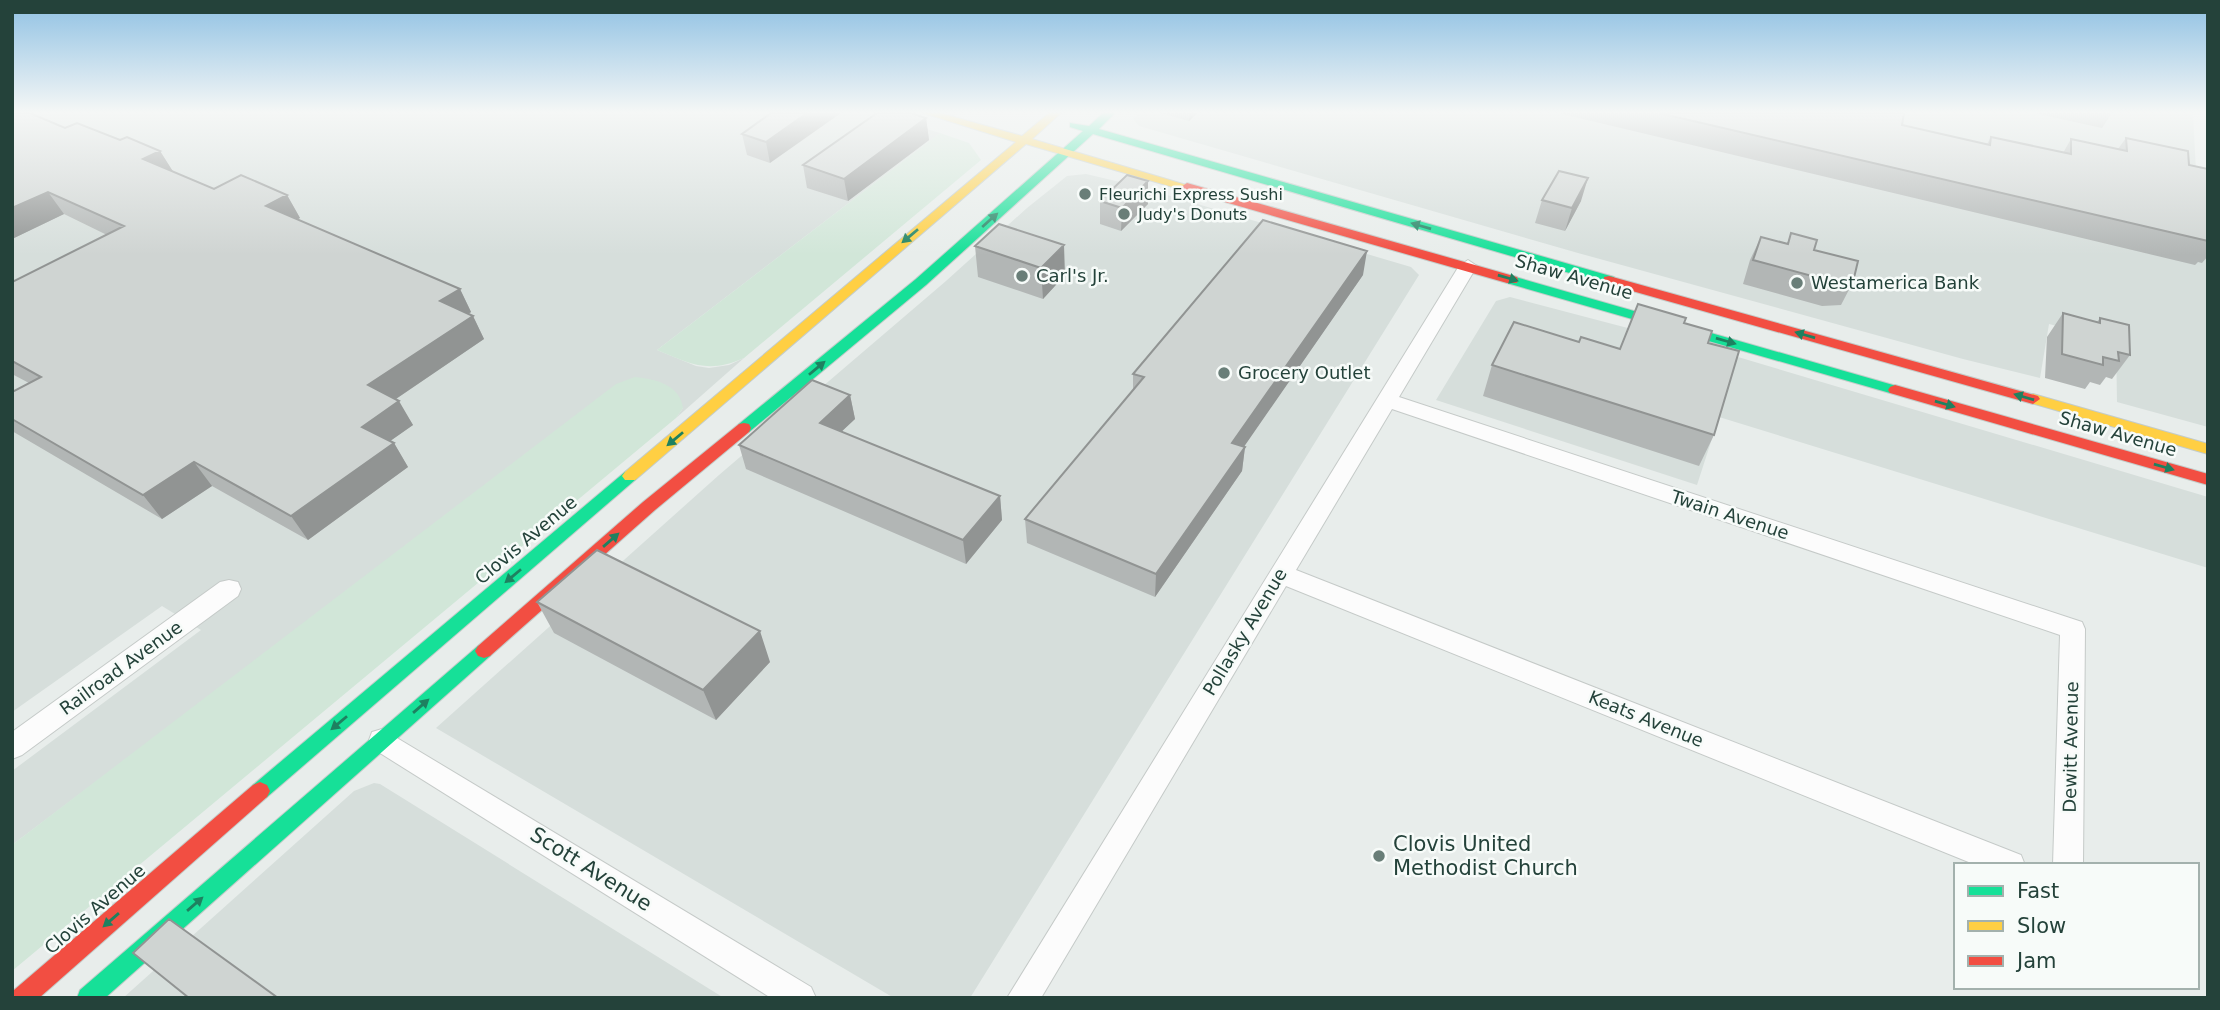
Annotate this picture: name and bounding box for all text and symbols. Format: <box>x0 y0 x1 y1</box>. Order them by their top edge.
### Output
place label: Fleurichi Express Sushi <box>1099 185 1283 204</box>
marker: Fleurichi Express Sushi <box>1077 186 1093 202</box>
place label: Judy's Donuts <box>1137 205 1247 224</box>
marker: Judy's Donuts <box>1116 206 1132 222</box>
one-way arrow <box>982 213 999 228</box>
one-way arrow <box>1411 221 1432 231</box>
one-way arrow <box>902 228 919 243</box>
street label: Shaw Avenue <box>1513 250 1635 303</box>
place label: Carl's Jr. <box>1036 265 1109 286</box>
marker: Carl's Jr. <box>1014 268 1030 284</box>
place label: Westamerica Bank <box>1811 272 1980 293</box>
one-way arrow <box>1497 273 1519 284</box>
marker: Westamerica Bank <box>1789 275 1805 291</box>
one-way arrow <box>1794 329 1816 340</box>
one-way arrow <box>1716 336 1738 347</box>
one-way arrow <box>809 361 826 376</box>
place label: Grocery Outlet <box>1238 362 1370 383</box>
marker: Grocery Outlet <box>1216 365 1232 381</box>
one-way arrow <box>2013 391 2034 401</box>
one-way arrow <box>1934 399 1956 410</box>
street label: Shaw Avenue <box>2057 407 2179 460</box>
one-way arrow <box>666 431 683 446</box>
one-way arrow <box>2153 462 2175 473</box>
street label: Twain Avenue <box>1668 485 1792 543</box>
street label: Clovis Avenue <box>471 491 581 588</box>
one-way arrow <box>602 533 619 548</box>
street label: Pollasky Avenue <box>1198 564 1291 699</box>
one-way arrow <box>504 568 522 584</box>
street label: Railroad Avenue <box>55 616 186 719</box>
street label: Dewitt Avenue <box>2059 681 2082 813</box>
street label: Keats Avenue <box>1586 686 1707 751</box>
one-way arrow <box>412 698 430 714</box>
one-way arrow <box>331 715 348 730</box>
street label: Scott Avenue <box>526 822 656 916</box>
place label: Clovis United Methodist Church <box>1393 832 1578 880</box>
marker: Clovis United Methodist Church <box>1371 848 1387 864</box>
street label: Clovis Avenue <box>40 859 149 958</box>
legend <box>1954 863 2199 989</box>
text: Fast <box>2017 879 2059 903</box>
one-way arrow <box>186 896 204 912</box>
one-way arrow <box>103 912 120 927</box>
text: Slow <box>2017 914 2066 938</box>
text: Jam <box>2015 949 2057 973</box>

